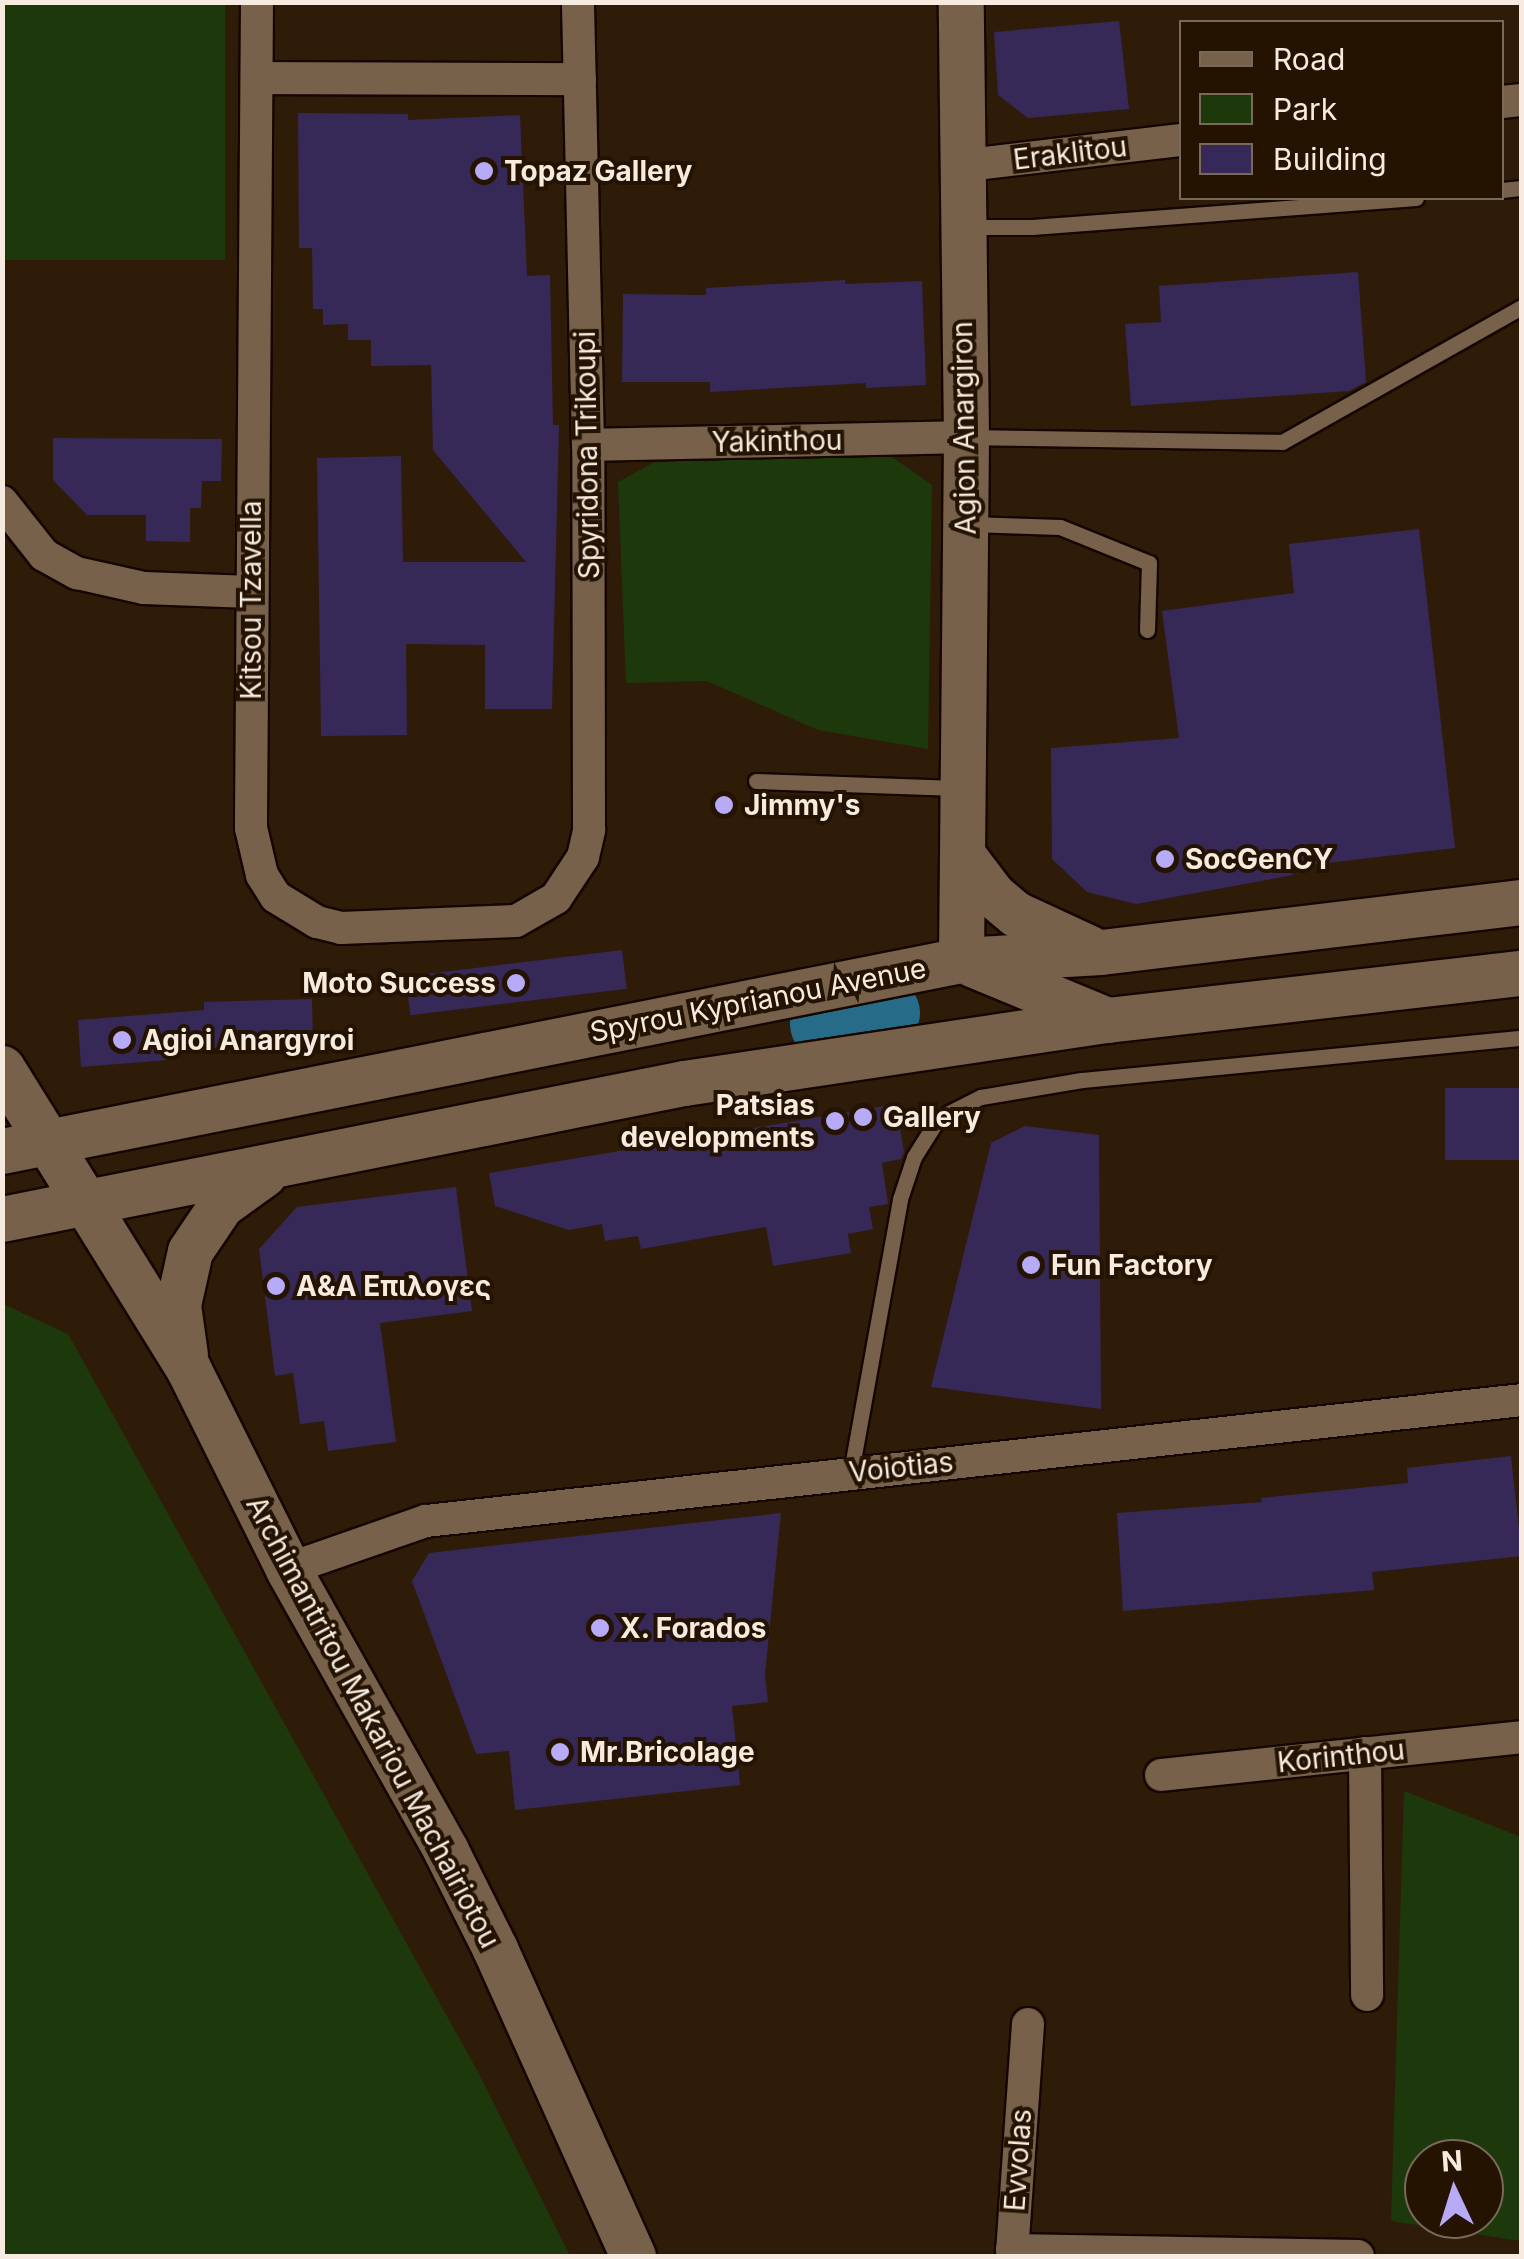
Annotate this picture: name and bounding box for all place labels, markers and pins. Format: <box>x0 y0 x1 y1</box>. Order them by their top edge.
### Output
place label: Topaz Gallery <box>504 154 692 188</box>
marker: Topaz Gallery <box>473 160 495 182</box>
place label: Jimmy's <box>744 788 860 822</box>
marker: Jimmy's <box>713 794 735 816</box>
place label: SocGenCY <box>1185 842 1333 876</box>
marker: SocGenCY <box>1154 848 1176 870</box>
place label: Moto Success <box>302 966 496 1000</box>
marker: Moto Success <box>505 972 527 994</box>
place label: Agioi Anargyroi <box>142 1023 354 1057</box>
marker: Agioi Anargyroi <box>111 1029 133 1051</box>
place label: Patsias developments <box>620 1088 815 1154</box>
place label: Gallery <box>883 1100 981 1134</box>
marker: Gallery <box>852 1106 874 1128</box>
marker: Patsias developments <box>824 1110 846 1132</box>
place label: Fun Factory <box>1051 1248 1213 1282</box>
marker: Fun Factory <box>1020 1254 1042 1276</box>
place label: Α&Α Επιλογες <box>296 1269 491 1303</box>
marker: Α&Α Επιλογες <box>265 1275 287 1297</box>
place label: X. Forados <box>620 1611 767 1645</box>
marker: X. Forados <box>589 1617 611 1639</box>
place label: Mr.Bricolage <box>580 1735 755 1769</box>
marker: Mr.Bricolage <box>549 1741 571 1763</box>

